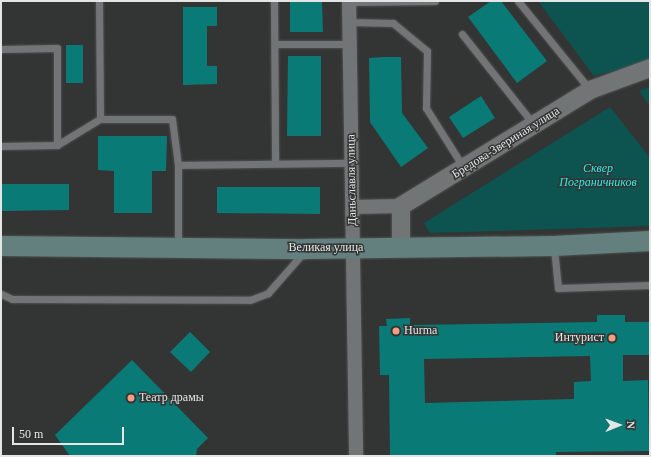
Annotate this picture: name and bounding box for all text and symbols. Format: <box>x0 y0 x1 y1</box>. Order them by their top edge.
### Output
street label: Бредова-Звериная улица <box>450 104 562 182</box>
street label: Даньславля улица <box>344 134 360 226</box>
park label: Сквер Пограничников <box>559 162 637 190</box>
street label: Великая улица <box>289 241 363 255</box>
place label: Hurma <box>404 324 437 338</box>
marker: Hurma <box>391 326 401 336</box>
place label: Интурист <box>555 331 604 345</box>
marker: Интурист <box>607 333 617 343</box>
place label: Театр драмы <box>139 391 204 405</box>
marker: Театр драмы <box>126 393 136 403</box>
north arrow <box>599 405 639 445</box>
scale bar <box>14 419 126 445</box>
text: N <box>625 421 637 429</box>
text: 50 m <box>19 427 43 441</box>

